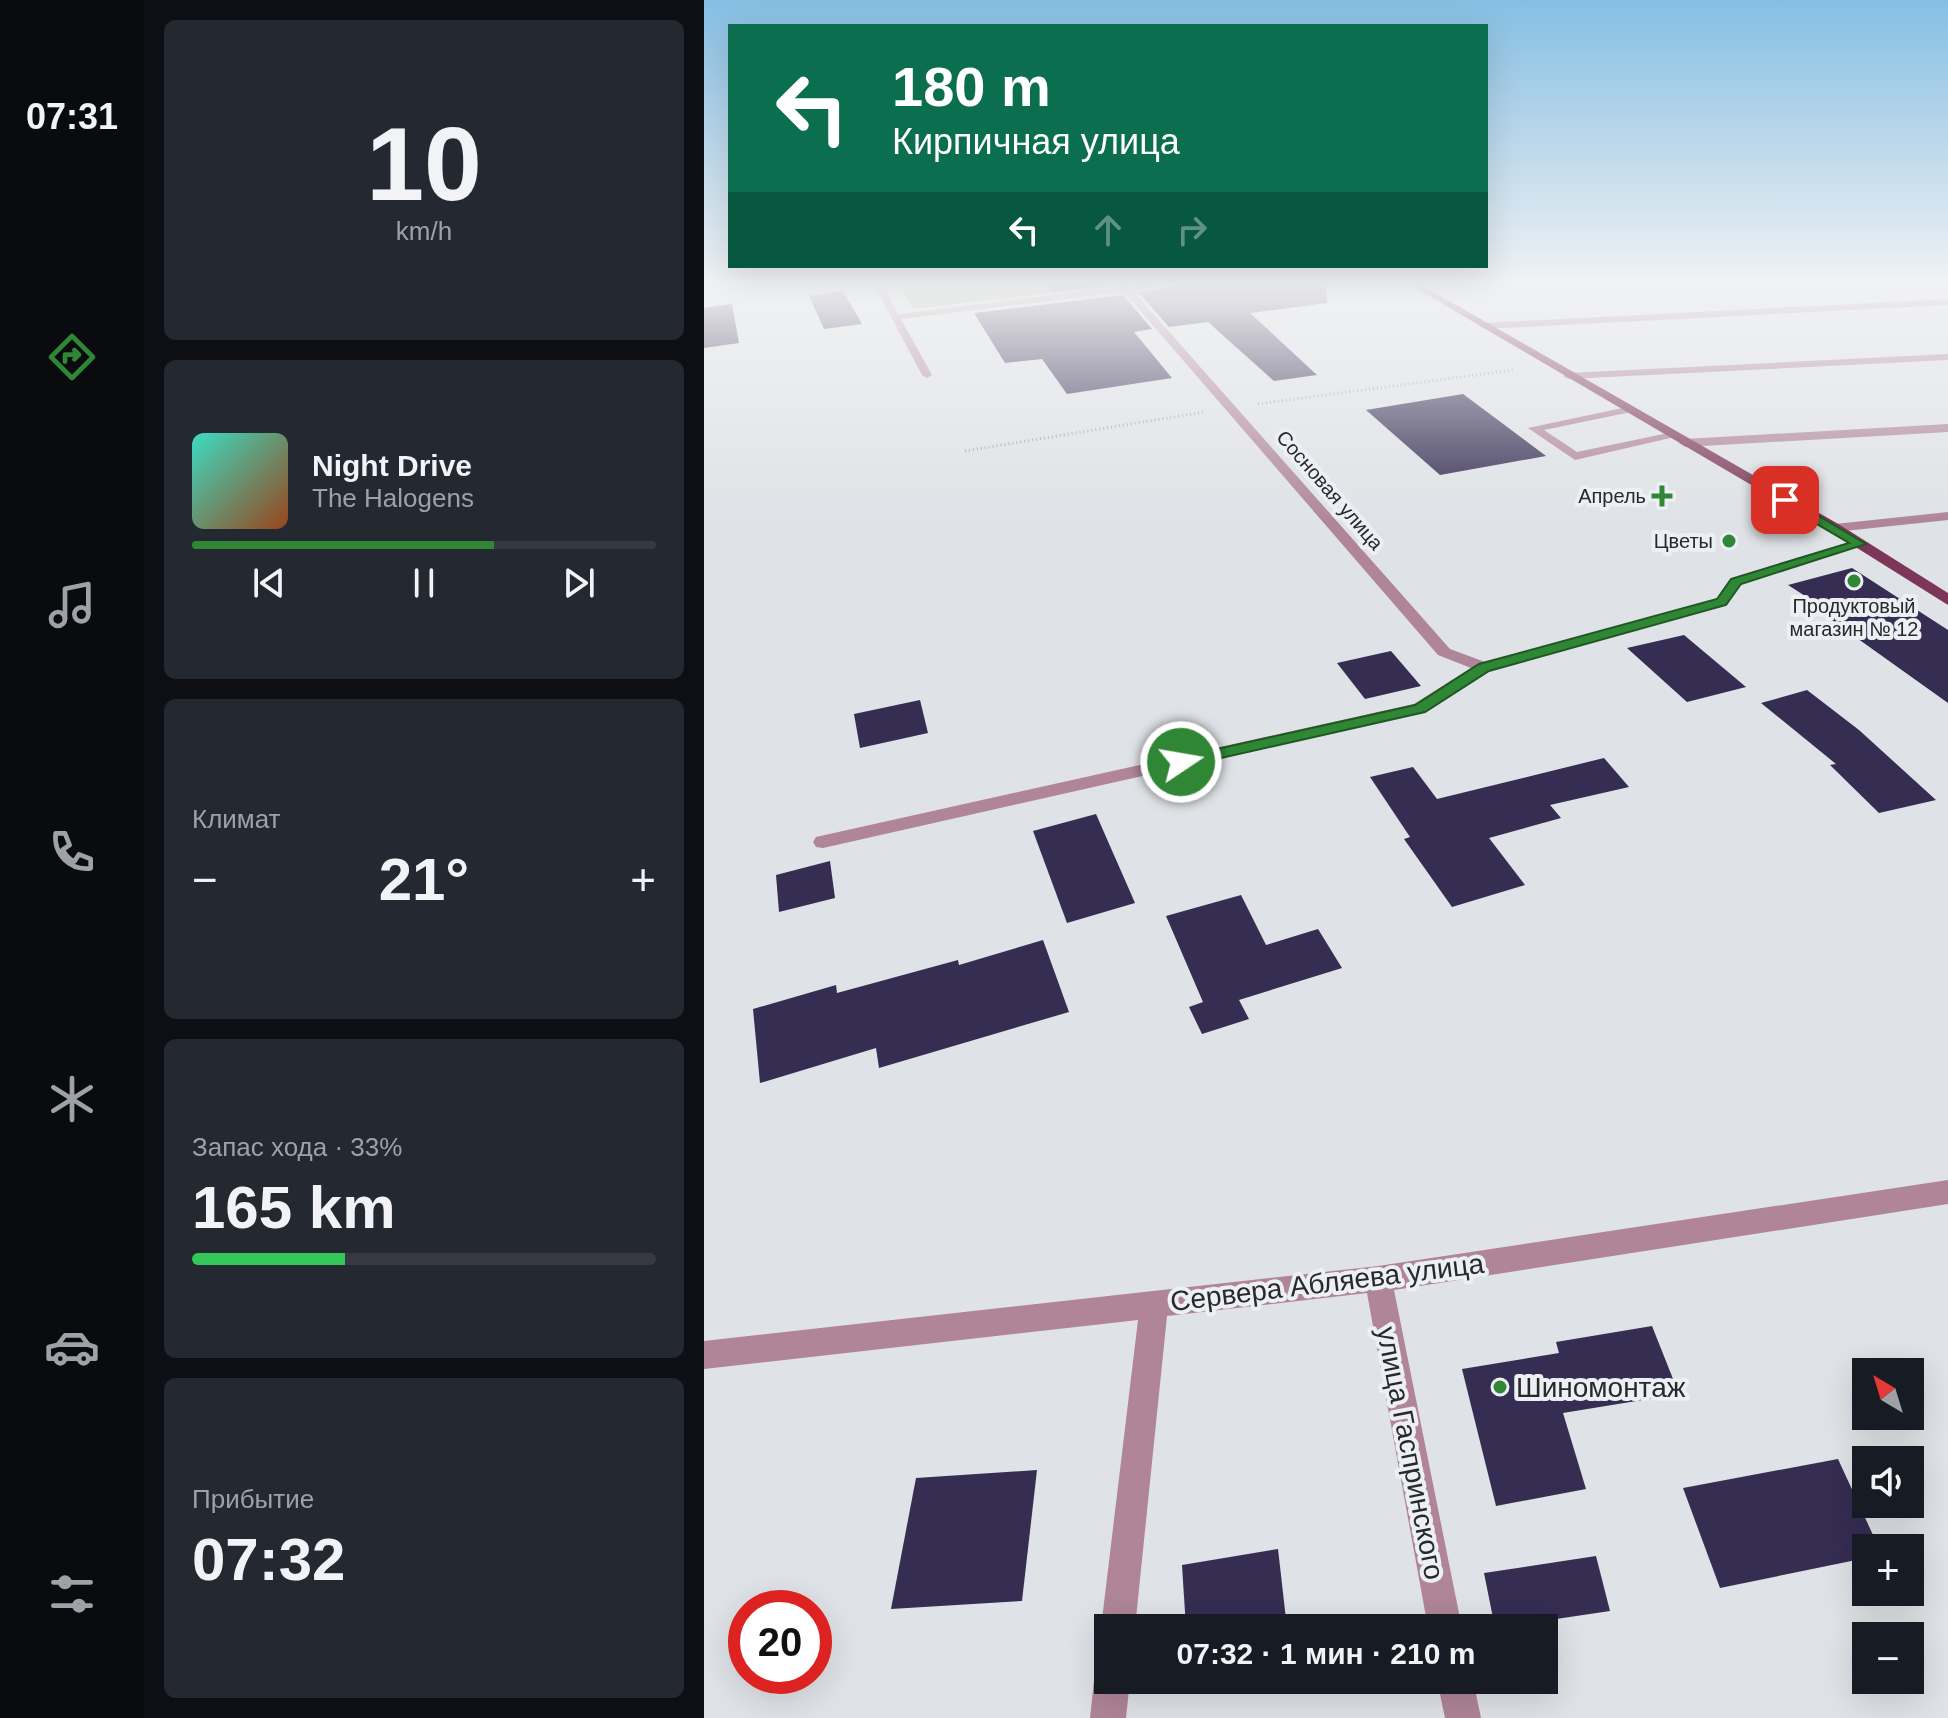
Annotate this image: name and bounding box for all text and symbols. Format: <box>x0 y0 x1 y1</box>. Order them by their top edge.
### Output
text: 180 m <box>892 55 1051 118</box>
icon: left <box>760 56 864 160</box>
text: 07:31 <box>26 96 118 137</box>
text: 10 <box>366 106 482 222</box>
text: Кирпичная улица <box>892 121 1180 162</box>
icon: left <box>1002 208 1046 252</box>
icon: ahead <box>1086 208 1130 252</box>
icon: right <box>1170 208 1214 252</box>
text: km/h <box>396 216 452 246</box>
icon: directions <box>44 329 100 385</box>
street label: Сосновая улица <box>1272 426 1388 555</box>
text: Night Drive <box>312 449 472 482</box>
pin <box>1751 466 1819 534</box>
icon: arrive <box>1763 478 1807 522</box>
text: The Halogens <box>312 483 474 513</box>
place label: Апрель <box>1578 485 1646 507</box>
marker: Апрель <box>1653 487 1671 505</box>
place label: Цветы <box>1654 530 1713 552</box>
marker: Цветы <box>1720 532 1738 550</box>
icon: previous <box>247 561 291 605</box>
icon: pause <box>402 561 446 605</box>
icon: next <box>557 561 601 605</box>
marker: Продуктовый магазин № 12 <box>1845 572 1863 590</box>
icon: music <box>44 577 100 633</box>
place label: Продуктовый магазин № 12 <box>1790 595 1918 640</box>
position arrow <box>1139 720 1223 804</box>
text: Климат <box>192 804 281 834</box>
icon: phone <box>44 824 100 880</box>
text: 21° <box>379 846 469 913</box>
text: − <box>192 855 218 904</box>
text: + <box>630 855 656 904</box>
icon: climate <box>44 1071 100 1127</box>
text: Запас хода · 33% <box>192 1132 402 1162</box>
text: 165 km <box>192 1174 396 1241</box>
street label: Сервера Абляева улица <box>1168 1248 1486 1317</box>
icon: car <box>44 1319 100 1375</box>
street label: улица Гаспринского <box>1371 1324 1450 1582</box>
north arrow <box>1852 1358 1924 1430</box>
map controls <box>1852 1358 1924 1694</box>
place label: Шиномонтаж <box>1516 1372 1686 1403</box>
marker: Шиномонтаж <box>1491 1378 1509 1396</box>
button: sound <box>1852 1446 1924 1518</box>
text: Прибытие <box>192 1484 314 1514</box>
text: 07:32 <box>192 1526 345 1593</box>
button: + <box>1852 1534 1924 1606</box>
icon: filters <box>44 1566 100 1622</box>
speed limit sign: 20 <box>728 1590 832 1694</box>
button: − <box>1852 1622 1924 1694</box>
text: 07:32 · 1 мин · 210 m <box>1177 1637 1475 1670</box>

